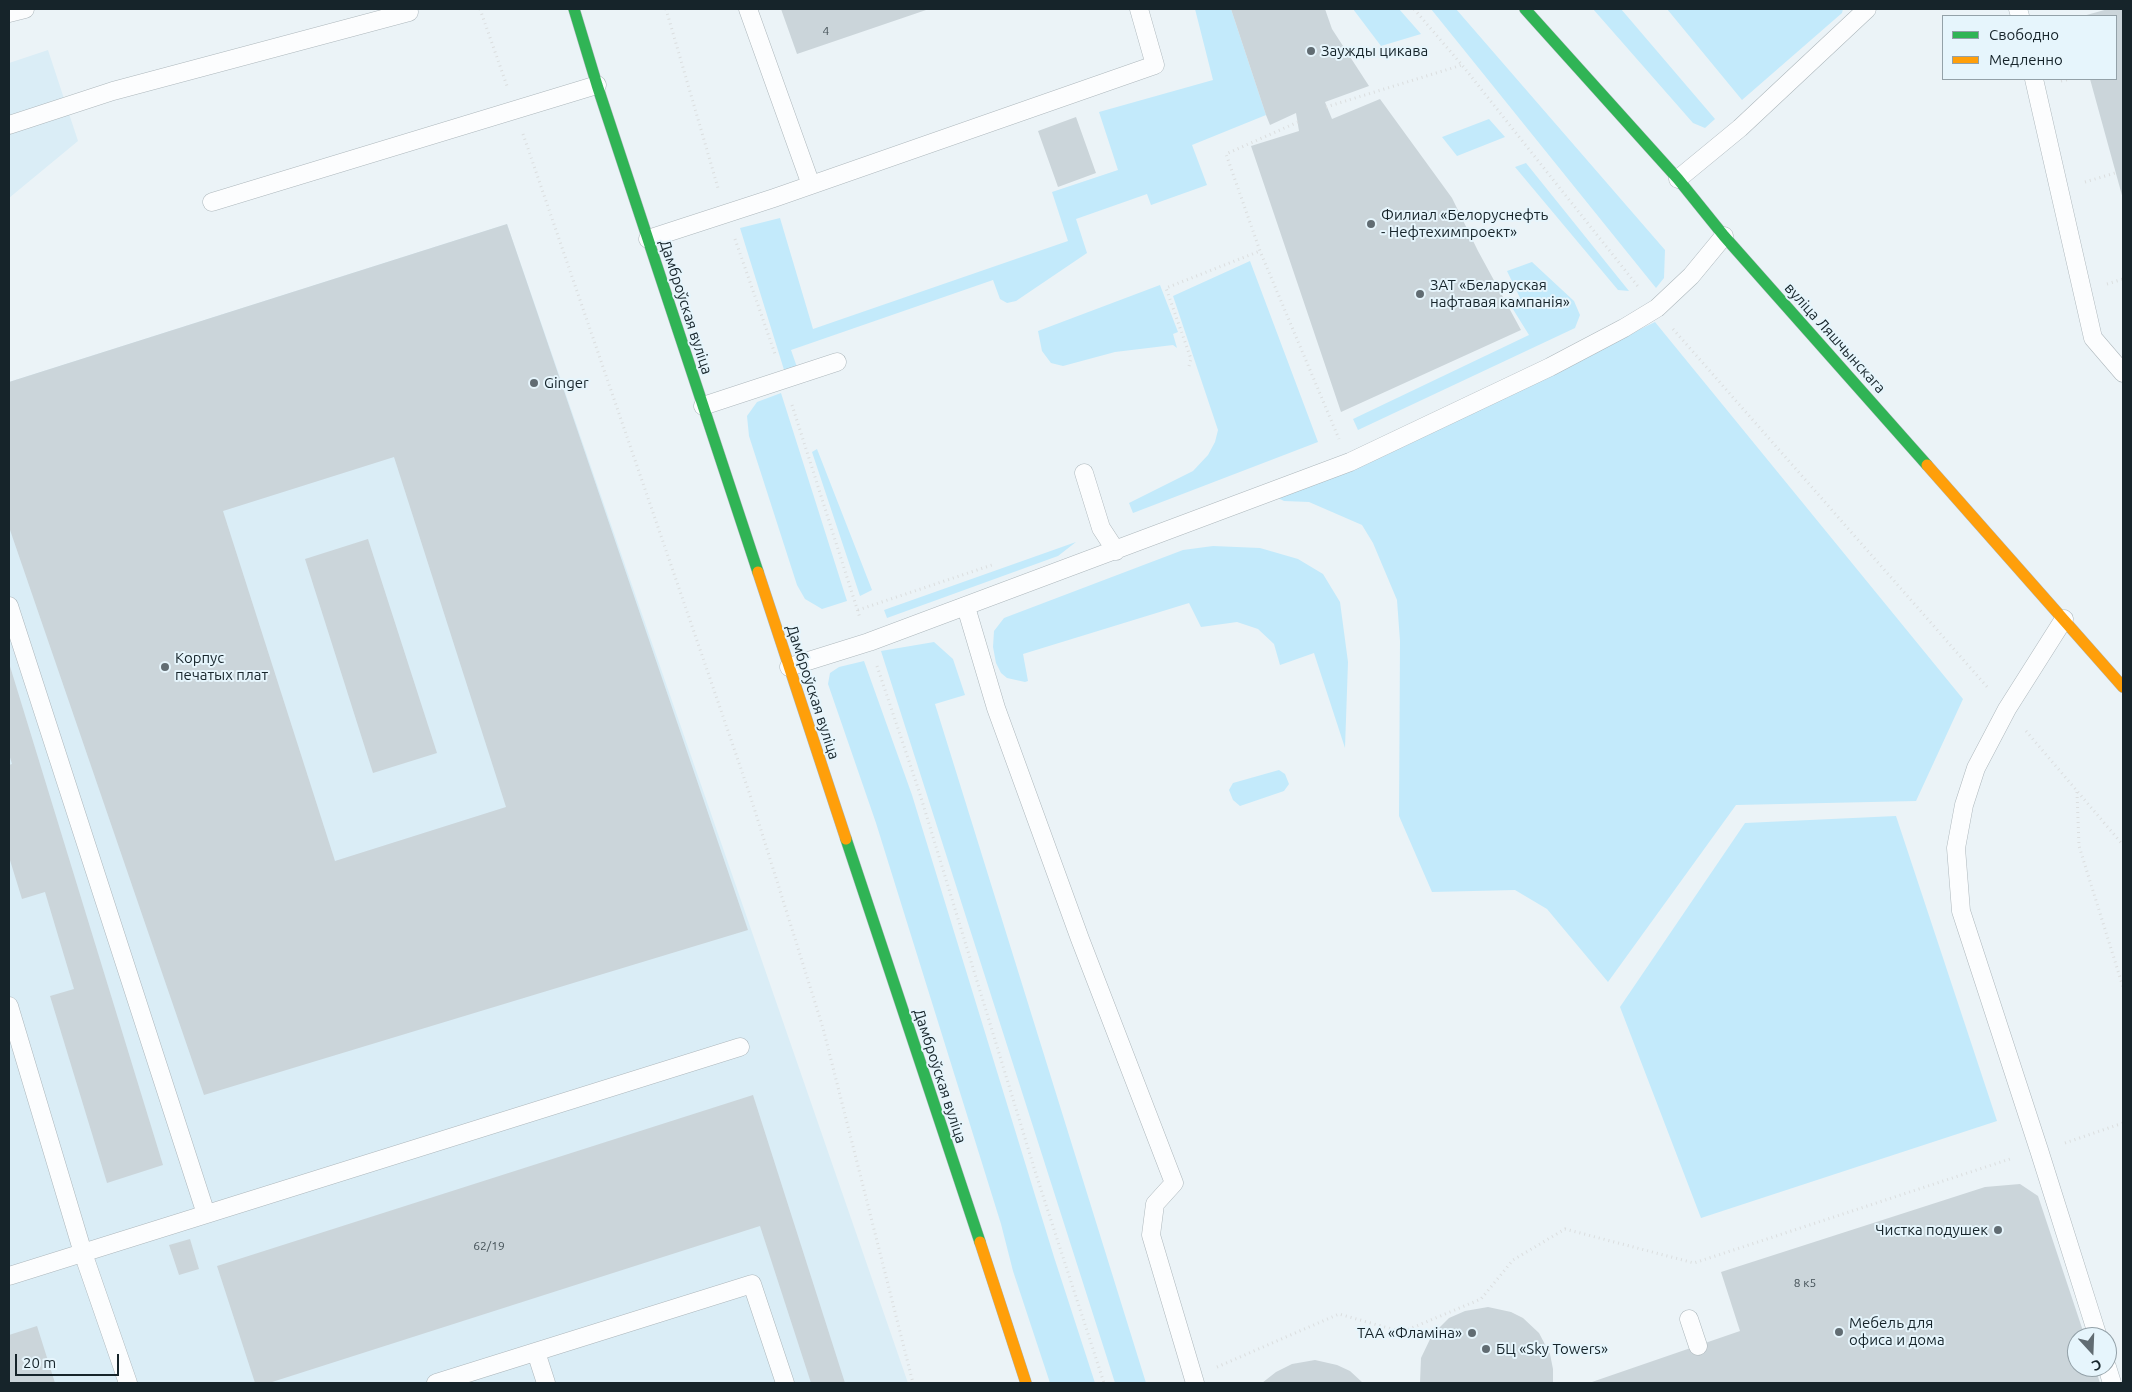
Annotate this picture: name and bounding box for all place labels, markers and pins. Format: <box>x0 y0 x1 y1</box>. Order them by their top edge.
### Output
place label: Заужды цикава <box>1321 42 1428 60</box>
marker: Заужды цикава <box>1305 45 1317 57</box>
place label: Филиал «Белоруснефть - Нефтехимпроект» <box>1381 206 1548 241</box>
marker: Филиал «Белоруснефть - Нефтехимпроект» <box>1365 218 1377 230</box>
place label: ЗАТ «Беларуская нафтавая кампанія» <box>1430 276 1570 311</box>
marker: ЗАТ «Беларуская нафтавая кампанія» <box>1414 288 1426 300</box>
place label: Ginger <box>544 374 589 392</box>
marker: Ginger <box>528 377 540 389</box>
place label: Корпус печатых плат <box>175 649 268 684</box>
marker: Корпус печатых плат <box>159 661 171 673</box>
place label: Чистка подушек <box>1875 1221 1988 1239</box>
marker: Чистка подушек <box>1992 1224 2004 1236</box>
place label: Мебель для офиса и дома <box>1849 1314 1945 1349</box>
place label: ТАА «Фламіна» <box>1357 1324 1462 1342</box>
marker: Мебель для офиса и дома <box>1833 1326 1845 1338</box>
marker: ТАА «Фламіна» <box>1466 1327 1478 1339</box>
place label: БЦ «Sky Towers» <box>1496 1340 1608 1358</box>
marker: БЦ «Sky Towers» <box>1480 1343 1492 1355</box>

